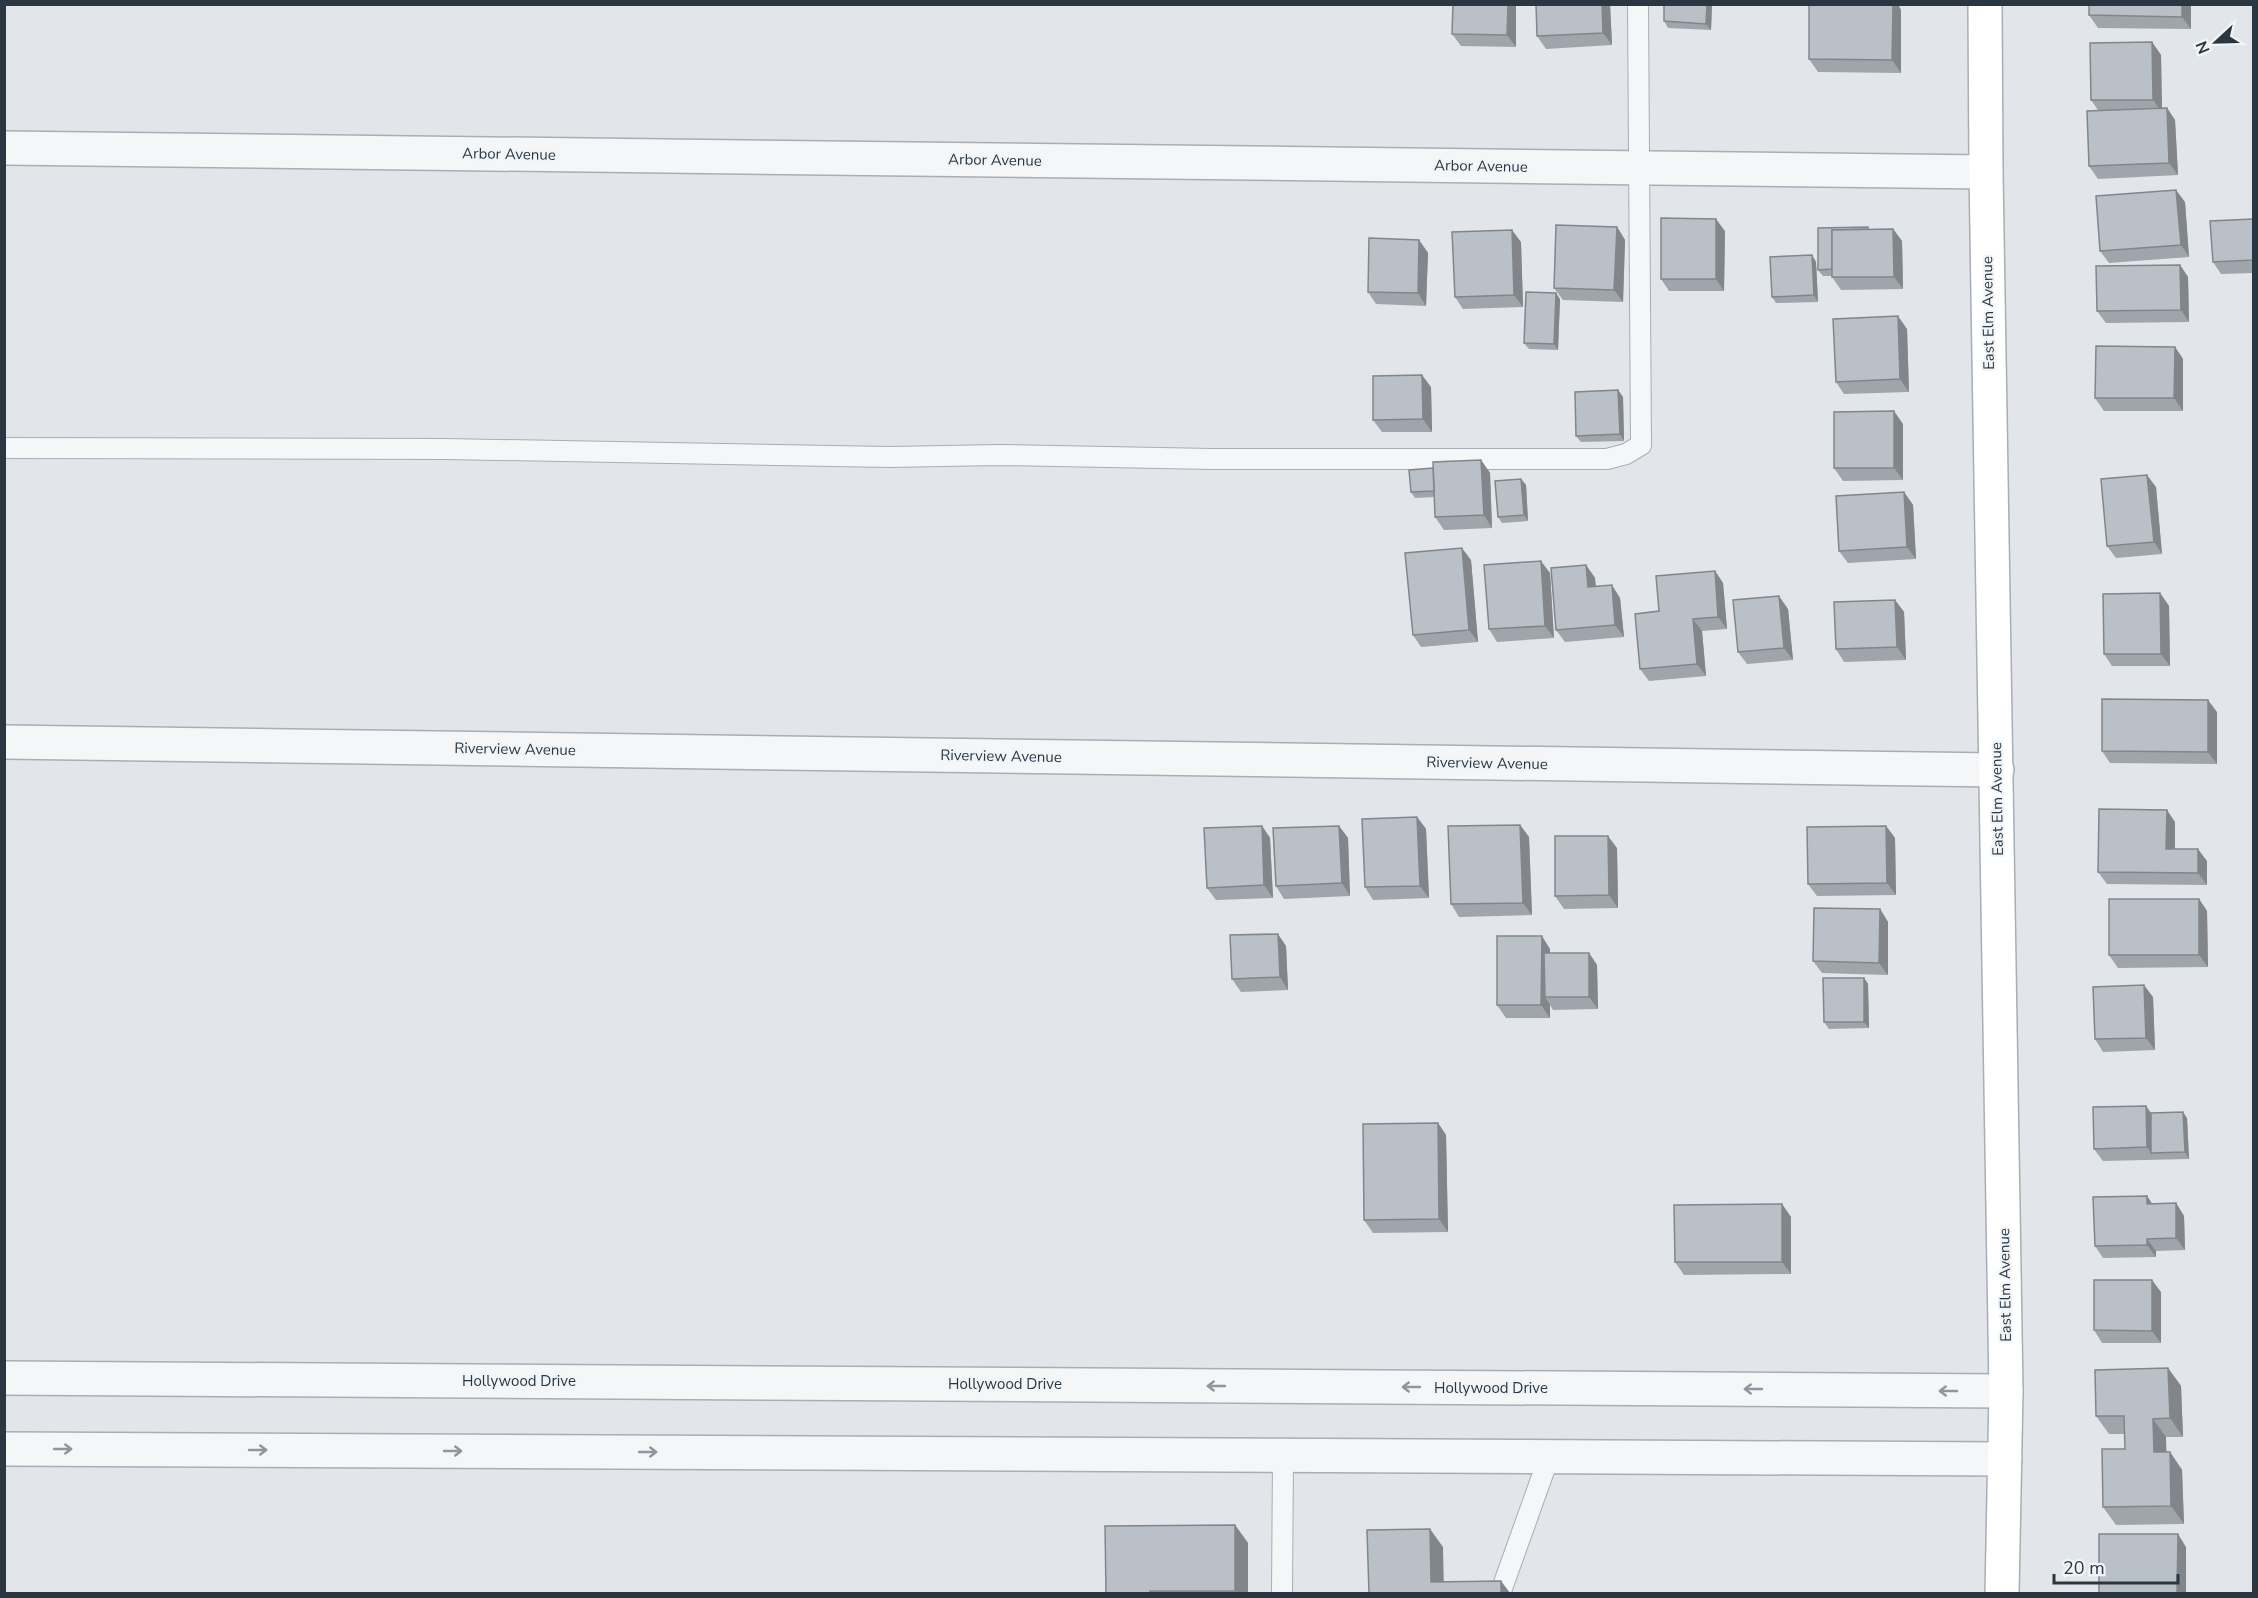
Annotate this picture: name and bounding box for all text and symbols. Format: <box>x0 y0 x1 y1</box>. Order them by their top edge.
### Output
north arrow <box>2186 12 2246 72</box>
text: N <box>2191 38 2215 57</box>
street label: Arbor Avenue <box>462 143 556 165</box>
street label: Arbor Avenue <box>948 149 1042 171</box>
street label: Arbor Avenue <box>1434 155 1528 177</box>
street label: East Elm Avenue <box>1977 256 1999 370</box>
street label: Riverview Avenue <box>454 738 576 760</box>
street label: East Elm Avenue <box>1986 742 2008 856</box>
street label: Riverview Avenue <box>940 745 1062 767</box>
street label: Riverview Avenue <box>1426 752 1548 774</box>
street label: East Elm Avenue <box>1994 1228 2016 1342</box>
street label: Hollywood Drive <box>462 1371 576 1391</box>
street label: Hollywood Drive <box>948 1374 1062 1394</box>
street label: Hollywood Drive <box>1434 1378 1548 1398</box>
one-way arrow <box>1206 1380 1226 1392</box>
one-way arrow <box>1401 1381 1421 1393</box>
one-way arrow <box>1743 1383 1763 1395</box>
one-way arrow <box>1938 1385 1958 1397</box>
one-way arrow <box>52 1443 72 1455</box>
one-way arrow <box>247 1444 267 1456</box>
one-way arrow <box>442 1445 462 1457</box>
one-way arrow <box>637 1446 657 1458</box>
scale bar <box>2054 1547 2178 1585</box>
text: 20 m <box>2063 1556 2105 1580</box>

